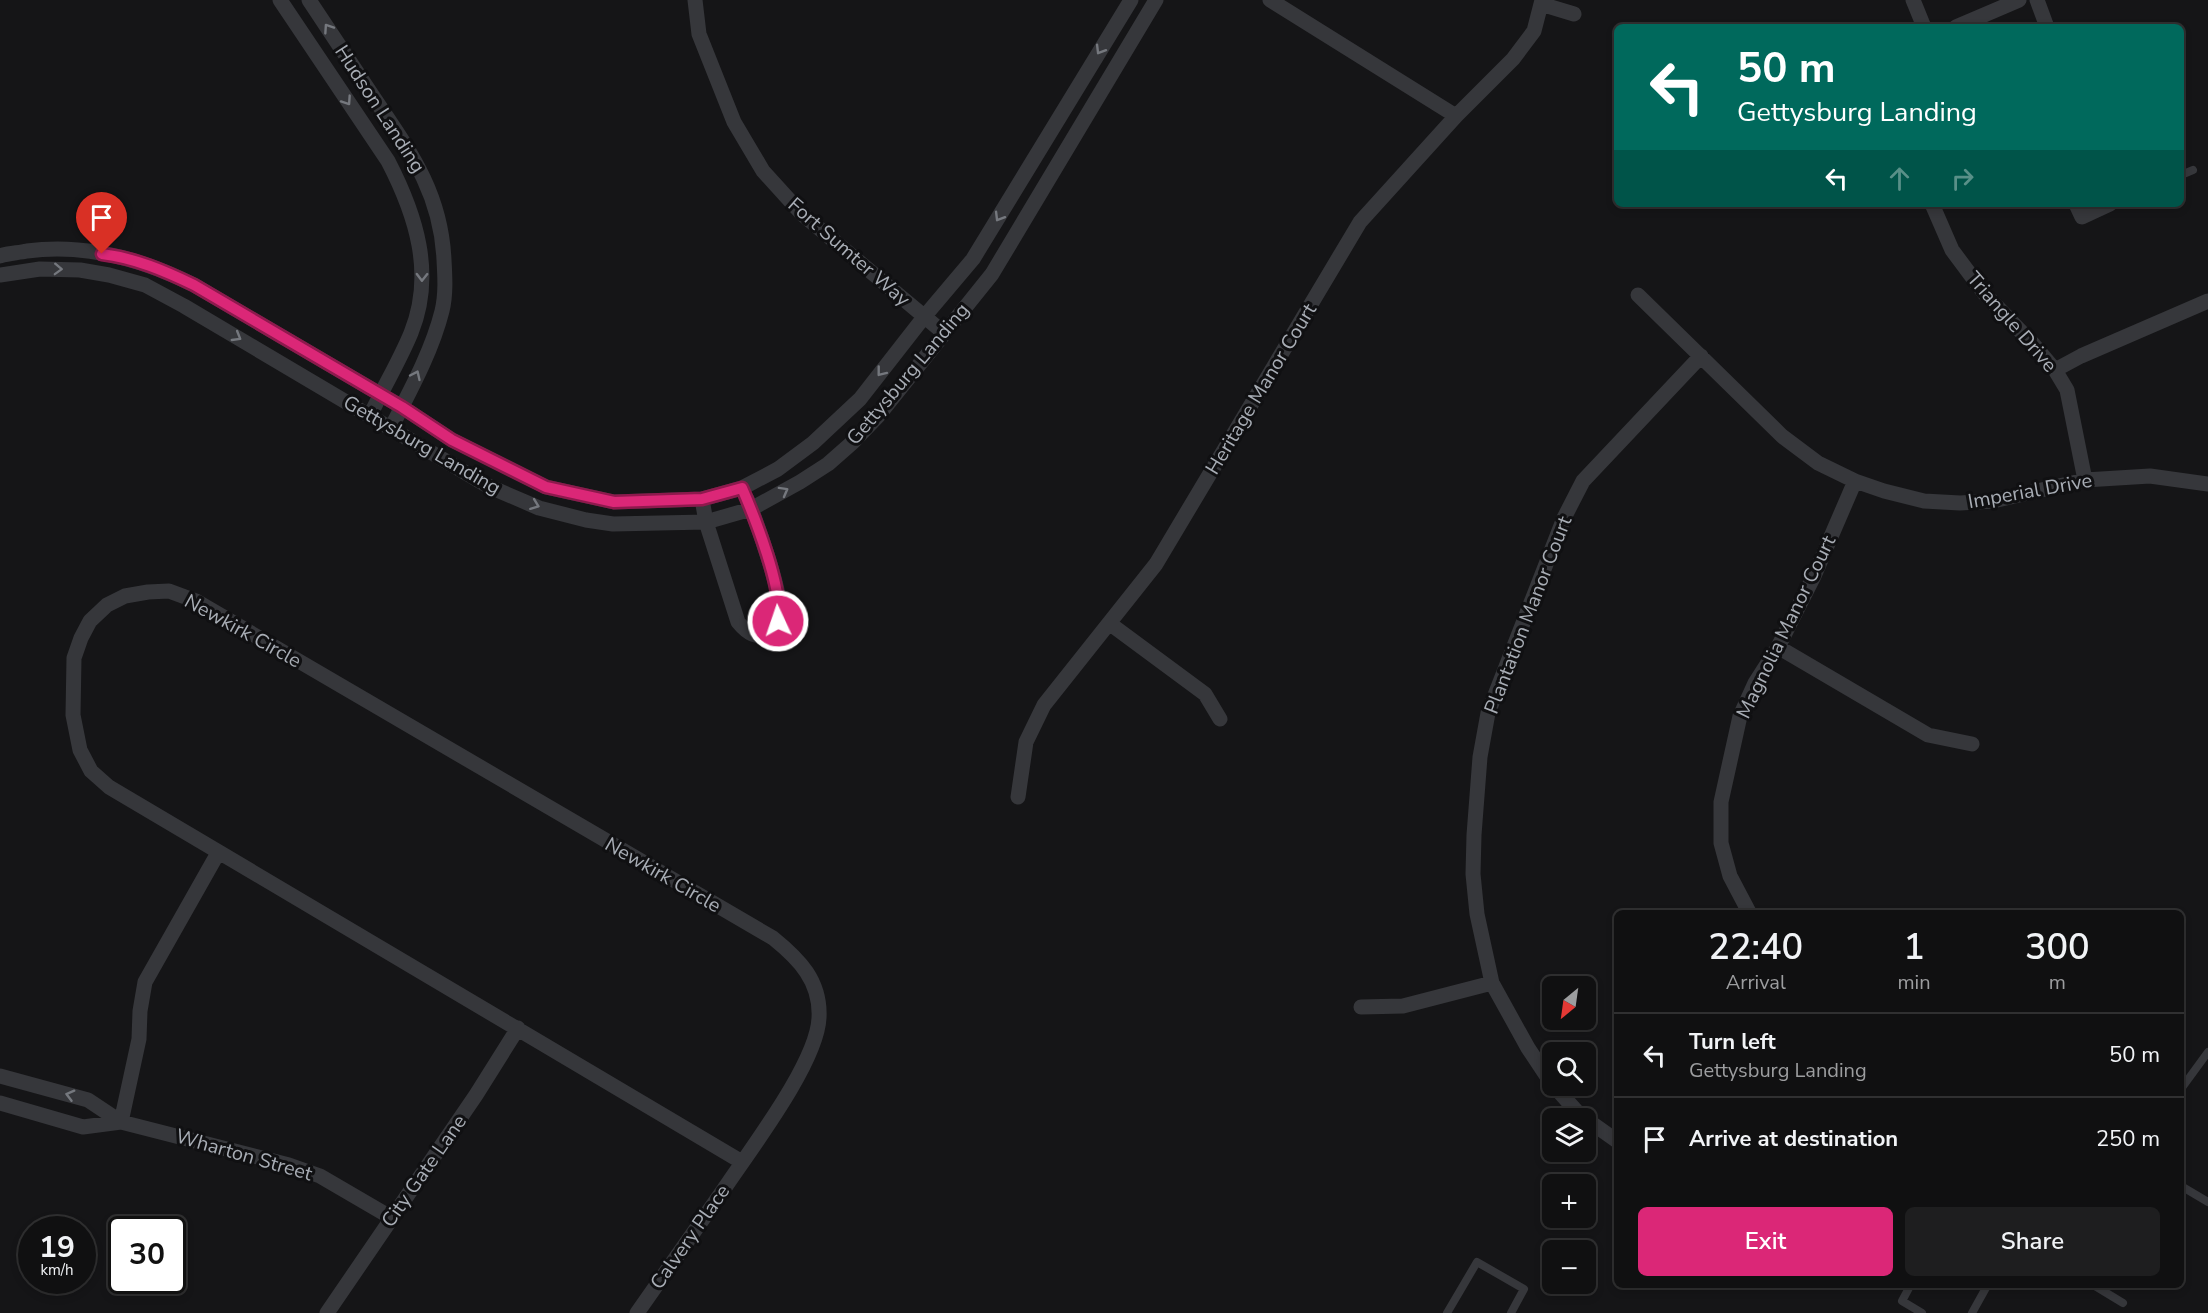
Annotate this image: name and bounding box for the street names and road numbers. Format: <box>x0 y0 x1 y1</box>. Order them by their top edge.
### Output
street label: Hudson Landing <box>328 40 432 178</box>
street label: Fort Sumter Way <box>782 191 916 313</box>
street label: Triangle Drive <box>1961 266 2063 378</box>
street label: Gettysburg Landing <box>841 297 975 451</box>
street label: Heritage Manor Court <box>1199 298 1323 480</box>
street label: Gettysburg Landing <box>338 389 506 501</box>
street label: Imperial Drive <box>1966 467 2094 515</box>
street label: Plantation Manor Court <box>1478 511 1579 718</box>
street label: Magnolia Manor Court <box>1730 530 1843 723</box>
street label: Newkirk Circle <box>180 588 306 674</box>
street label: Newkirk Circle <box>600 831 726 919</box>
street label: City Gate Lane <box>375 1109 473 1233</box>
street label: Wharton Street <box>173 1123 316 1188</box>
street label: Calvery Place <box>644 1179 736 1295</box>

